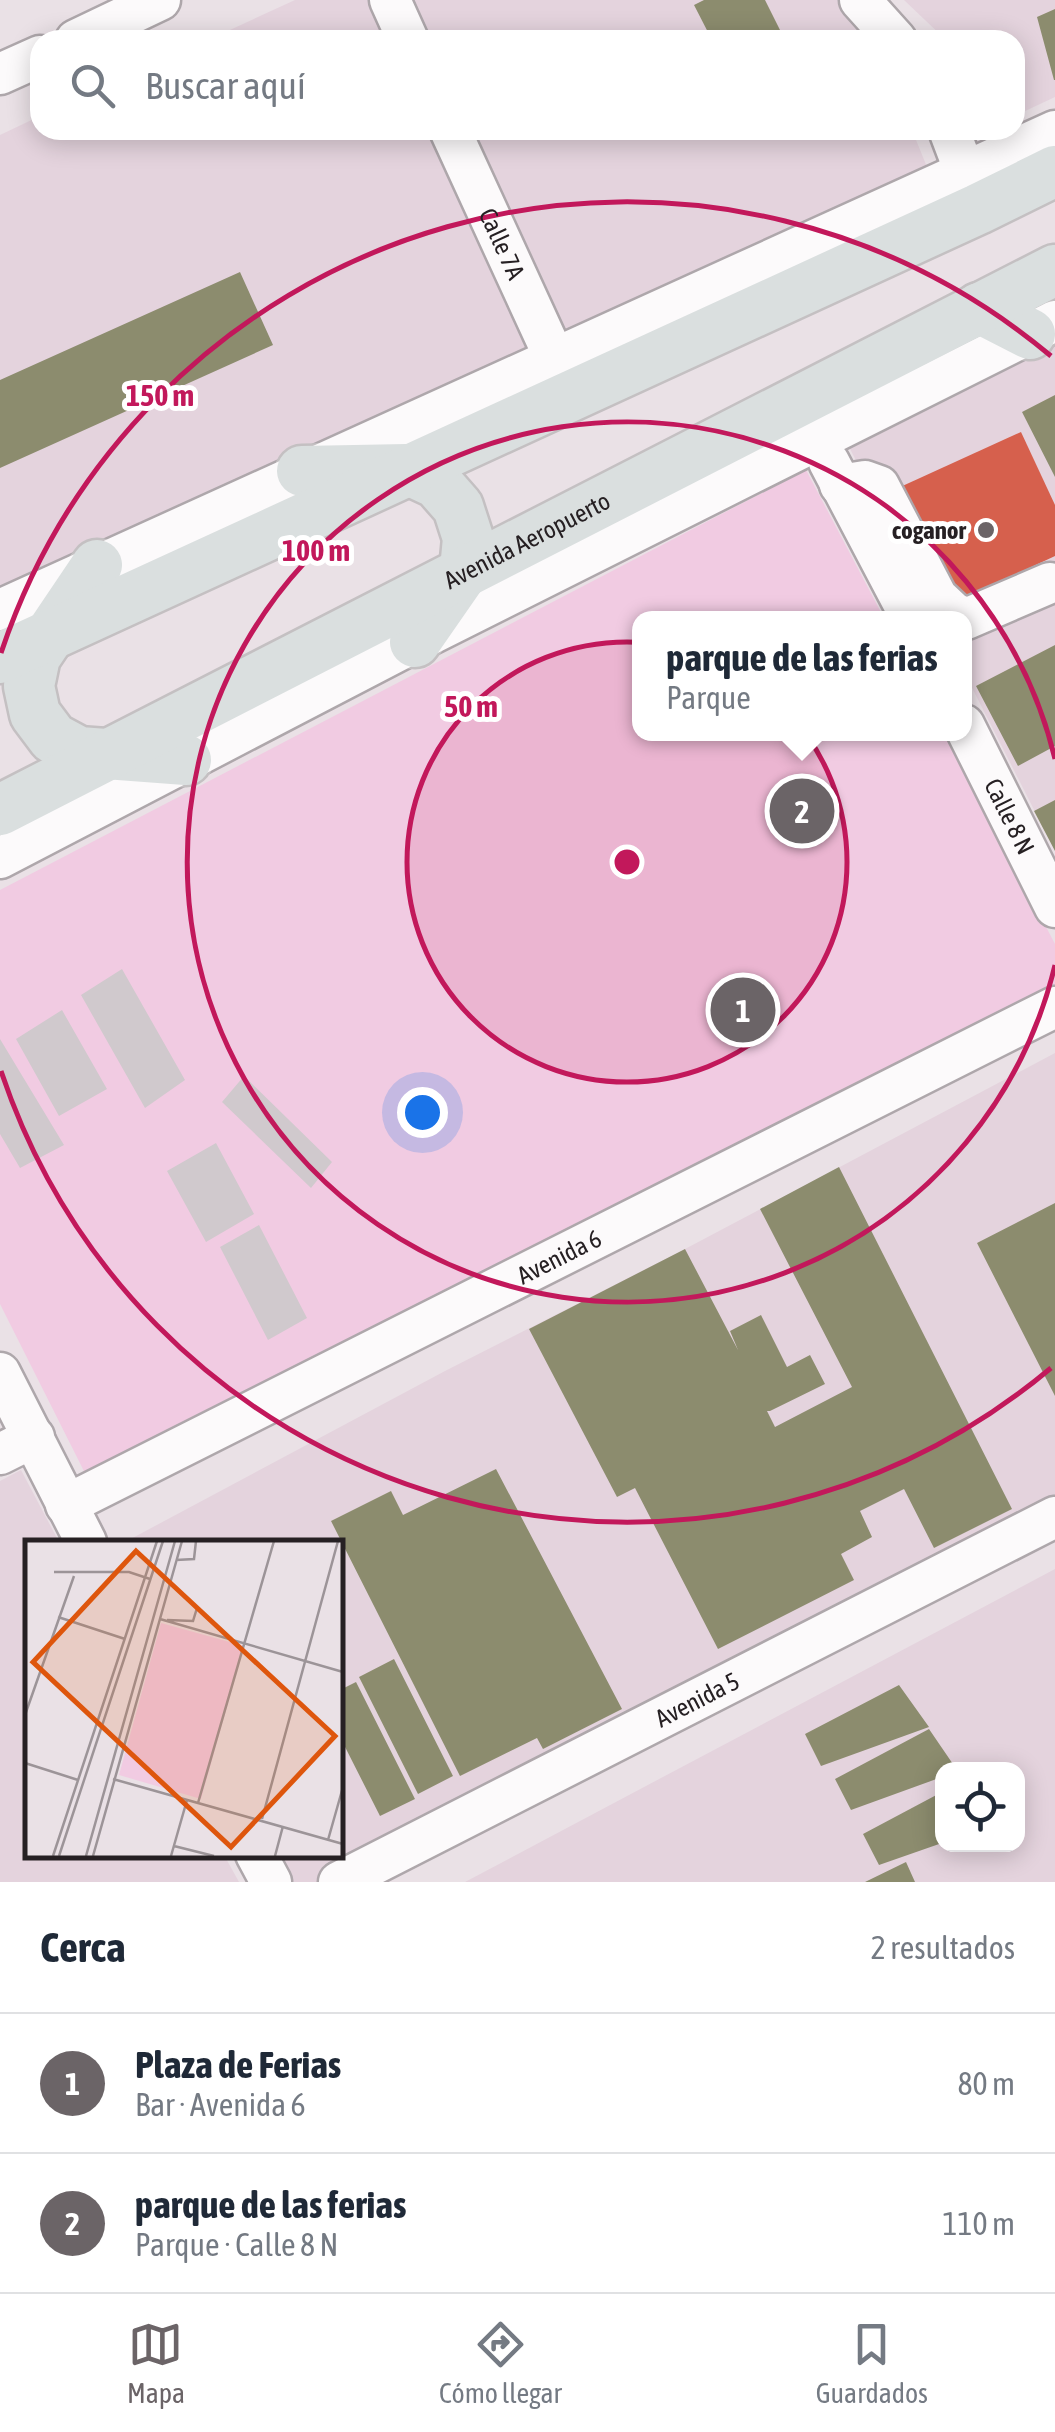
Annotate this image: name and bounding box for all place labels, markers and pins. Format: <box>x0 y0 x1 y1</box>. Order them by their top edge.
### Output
place label: coganor <box>892 516 967 544</box>
marker: coganor <box>975 519 997 541</box>
pin: 2 <box>770 774 834 848</box>
centre of rings <box>609 844 645 880</box>
pin: 1 <box>710 972 776 1048</box>

